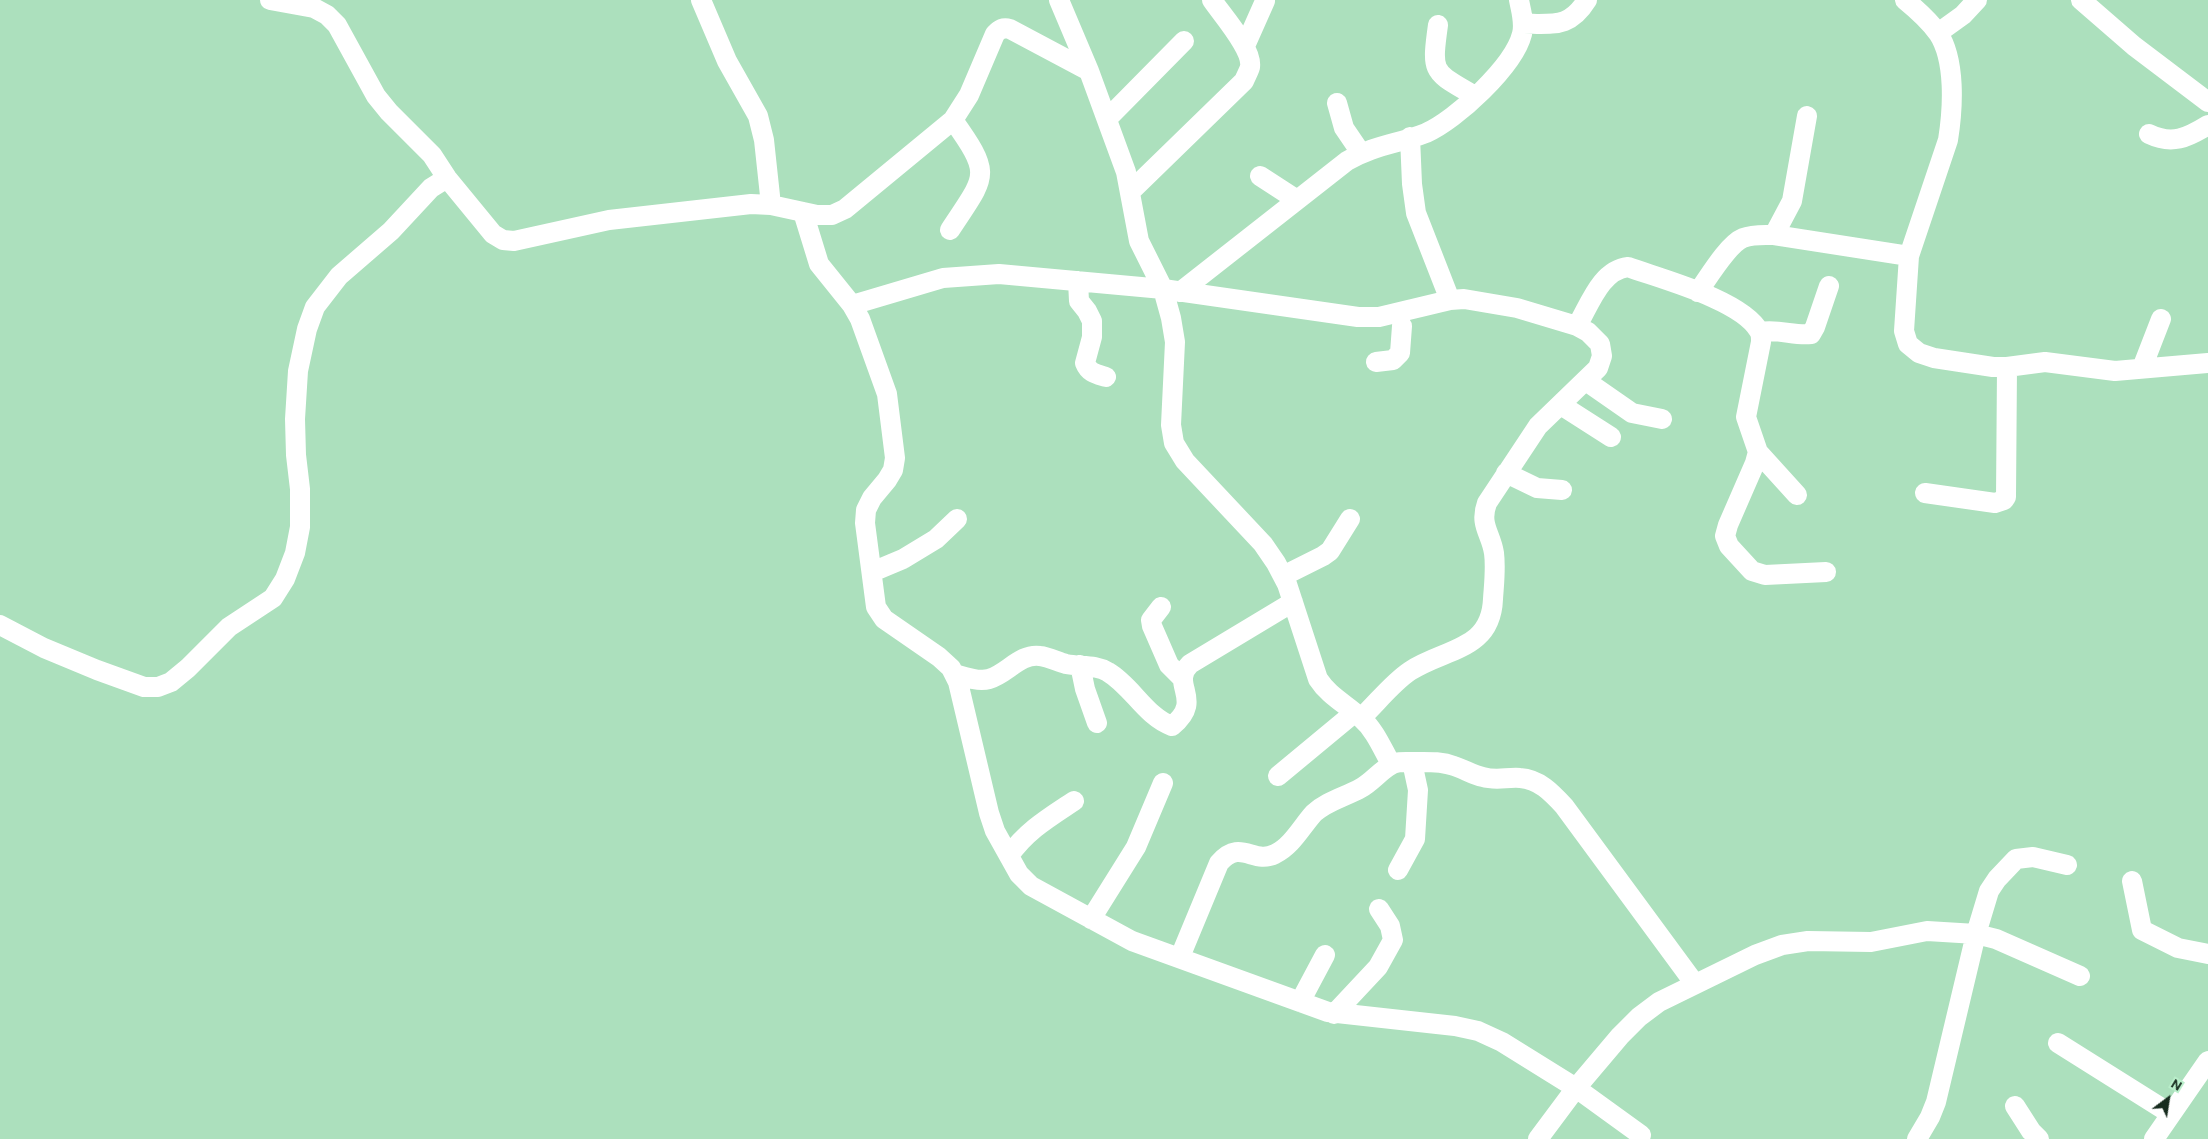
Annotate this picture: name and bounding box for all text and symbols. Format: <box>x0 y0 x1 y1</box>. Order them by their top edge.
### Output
north arrow <box>2143 1074 2193 1124</box>
text: N <box>2167 1076 2185 1096</box>

